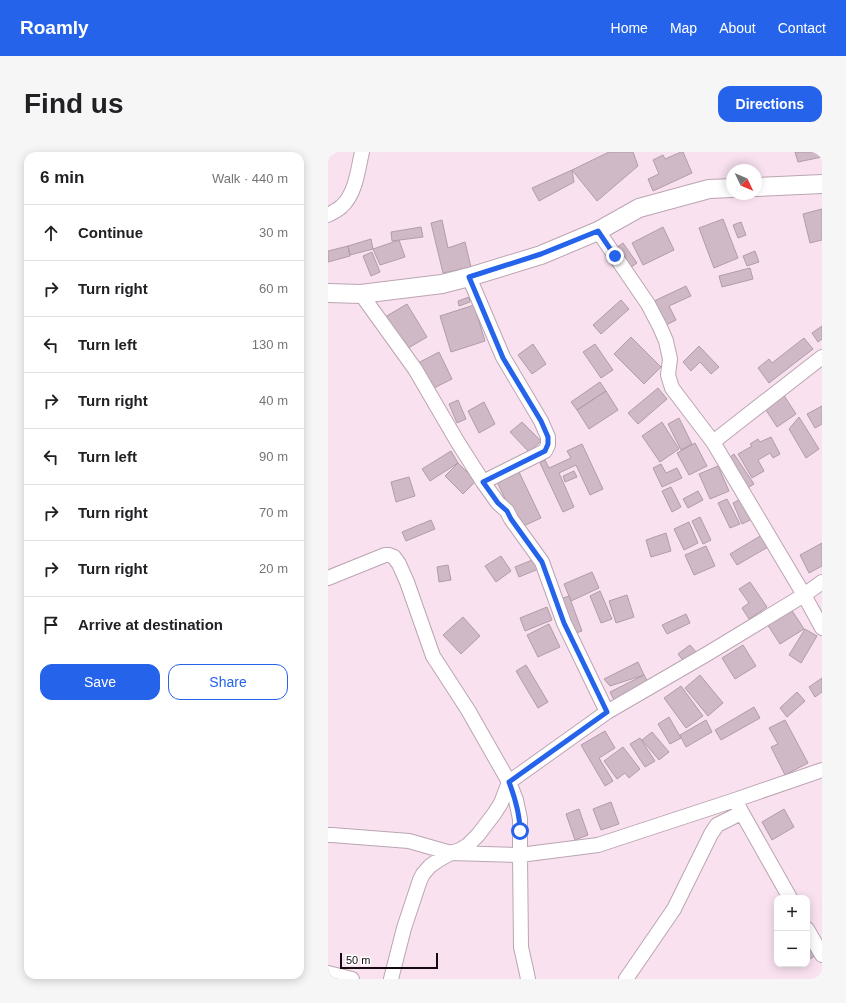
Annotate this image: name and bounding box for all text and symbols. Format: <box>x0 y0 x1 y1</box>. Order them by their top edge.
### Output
text: Roamly <box>20 17 89 38</box>
text: Home <box>611 20 648 36</box>
text: Map <box>670 20 697 36</box>
text: About <box>719 20 756 36</box>
text: Contact <box>778 20 826 36</box>
button: Directions <box>718 86 822 122</box>
text: Find us <box>24 88 124 119</box>
north arrow <box>726 164 762 200</box>
text: 6 min <box>40 168 84 187</box>
text: Walk · 440 m <box>212 171 288 186</box>
icon: ahead <box>40 222 62 244</box>
text: Continue <box>78 224 143 241</box>
text: 30 m <box>259 225 288 240</box>
route end <box>606 247 624 265</box>
icon: right <box>40 278 62 300</box>
text: Turn right <box>78 280 148 297</box>
text: 60 m <box>259 281 288 296</box>
icon: left <box>40 334 62 356</box>
text: Turn left <box>78 336 137 353</box>
text: 130 m <box>252 337 288 352</box>
icon: right <box>40 390 62 412</box>
text: Turn right <box>78 392 148 409</box>
text: 40 m <box>259 393 288 408</box>
icon: left <box>40 446 62 468</box>
text: Turn left <box>78 448 137 465</box>
text: 90 m <box>259 449 288 464</box>
icon: right <box>40 502 62 524</box>
text: Turn right <box>78 504 148 521</box>
text: 70 m <box>259 505 288 520</box>
icon: right <box>40 558 62 580</box>
text: Turn right <box>78 560 148 577</box>
text: 20 m <box>259 561 288 576</box>
icon: arrive <box>40 614 62 636</box>
text: Arrive at destination <box>78 616 223 633</box>
button: Save <box>40 664 160 700</box>
button: Share <box>168 664 288 700</box>
route start <box>511 822 529 840</box>
map controls <box>774 895 810 967</box>
button: + <box>774 895 810 931</box>
button: − <box>774 931 810 967</box>
scale bar <box>340 951 438 970</box>
text: 50 m <box>346 954 370 966</box>

